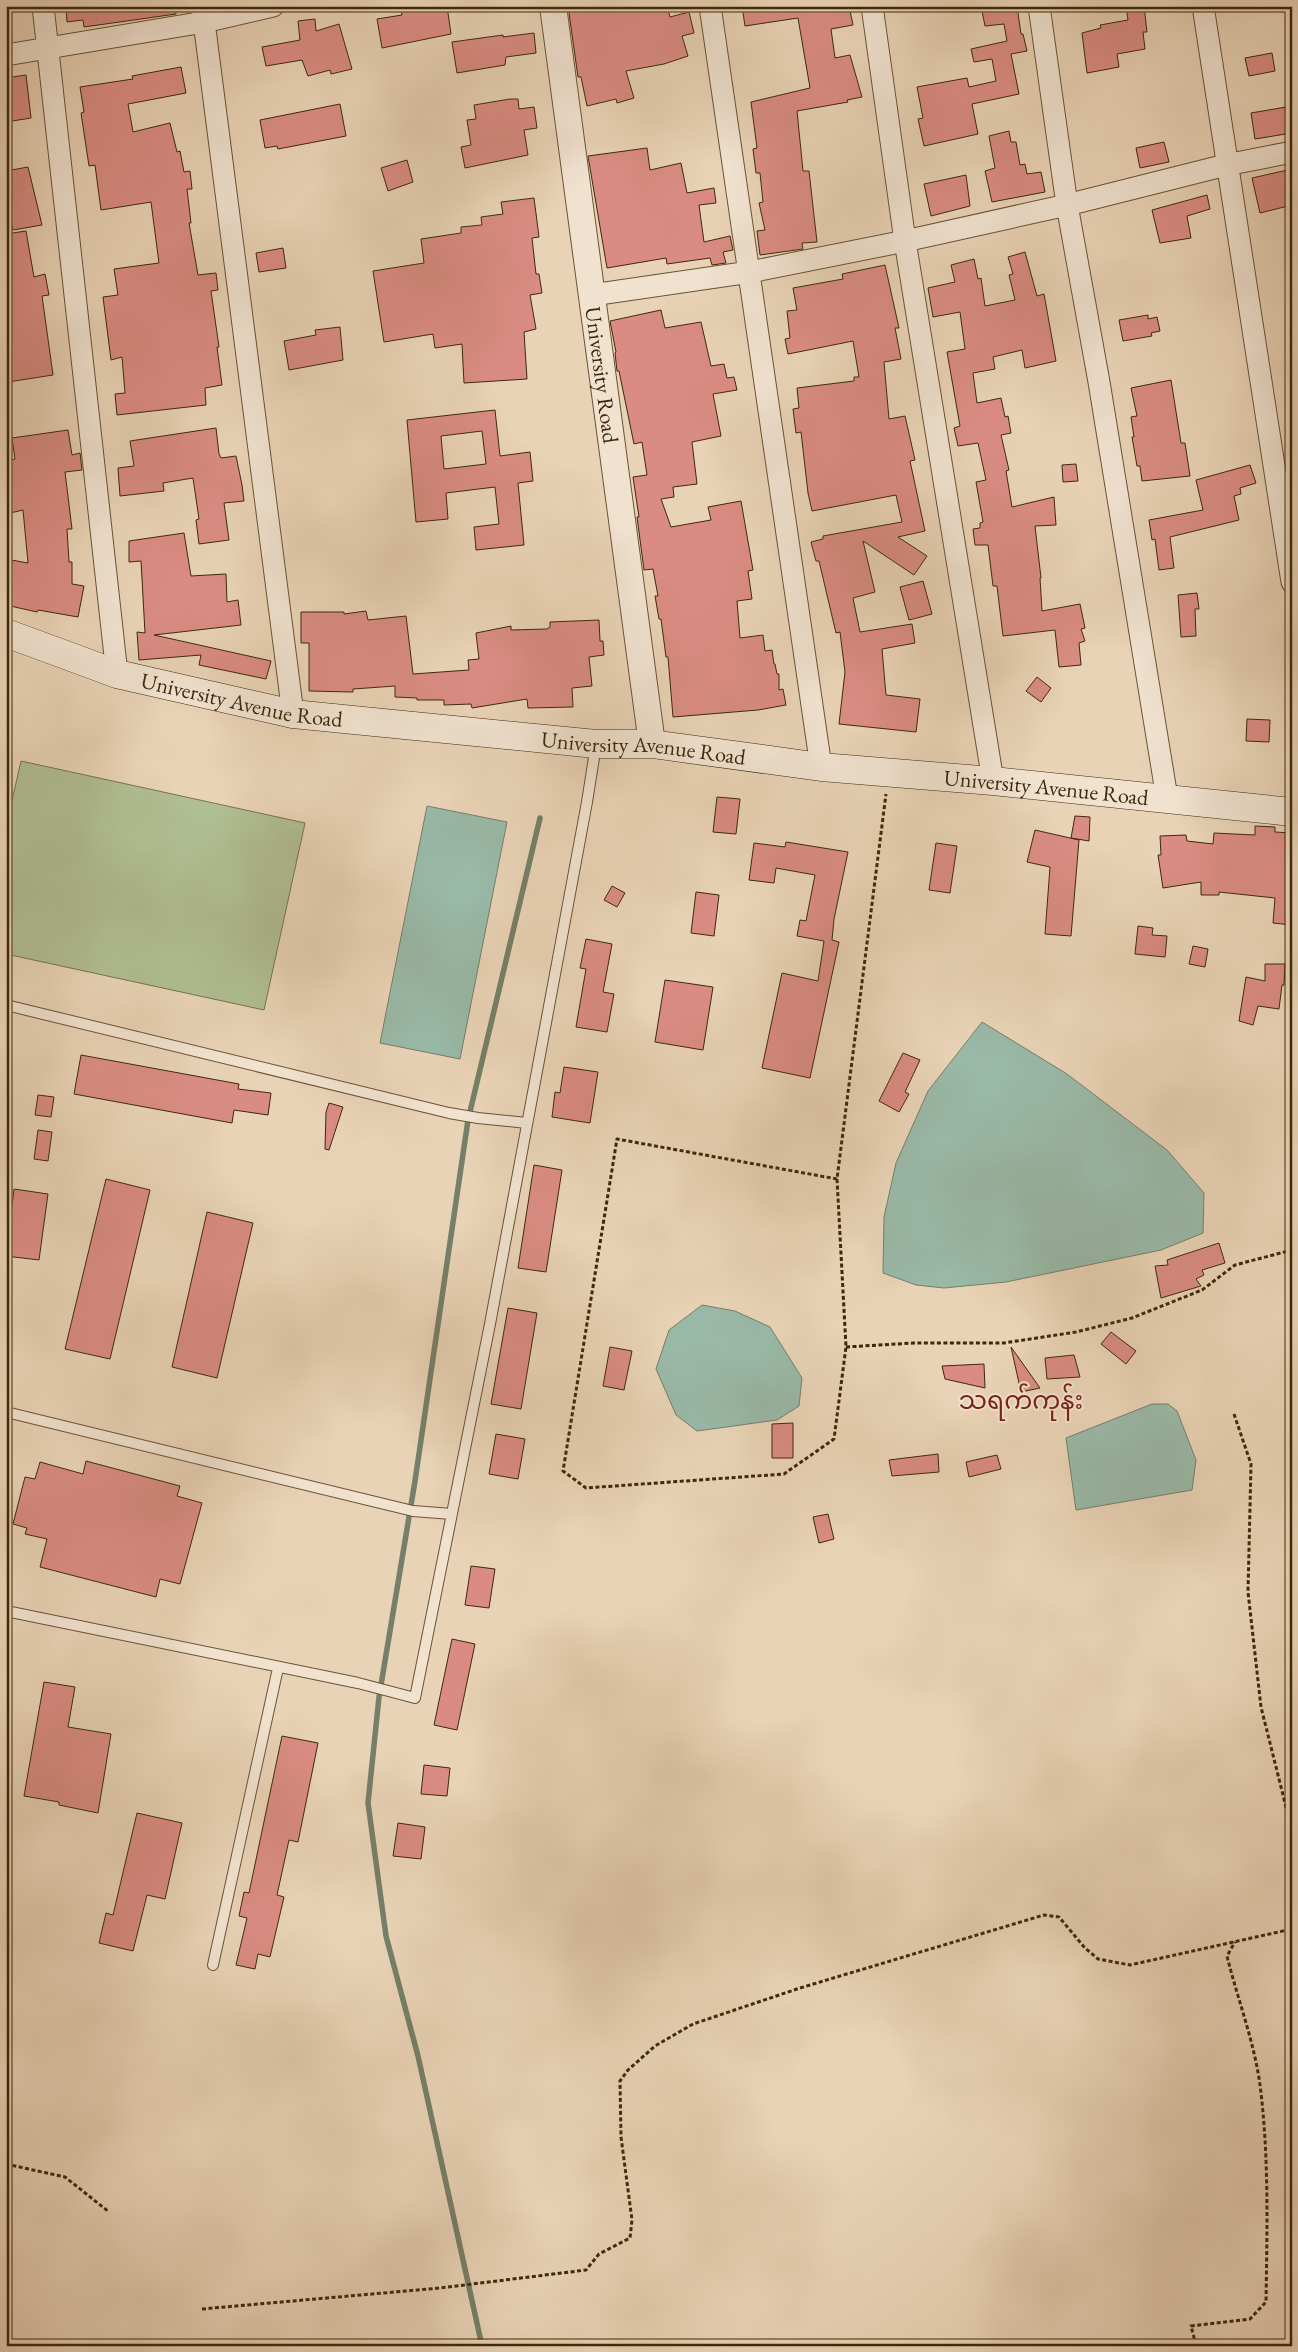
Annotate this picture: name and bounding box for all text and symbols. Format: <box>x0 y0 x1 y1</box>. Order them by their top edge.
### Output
street label: University Road <box>578 305 626 446</box>
street label: University Avenue Road <box>138 666 345 734</box>
street label: University Avenue Road <box>540 725 748 772</box>
street label: University Avenue Road <box>943 763 1151 812</box>
district label: သရက်ကုန်း <box>959 1383 1083 1421</box>

